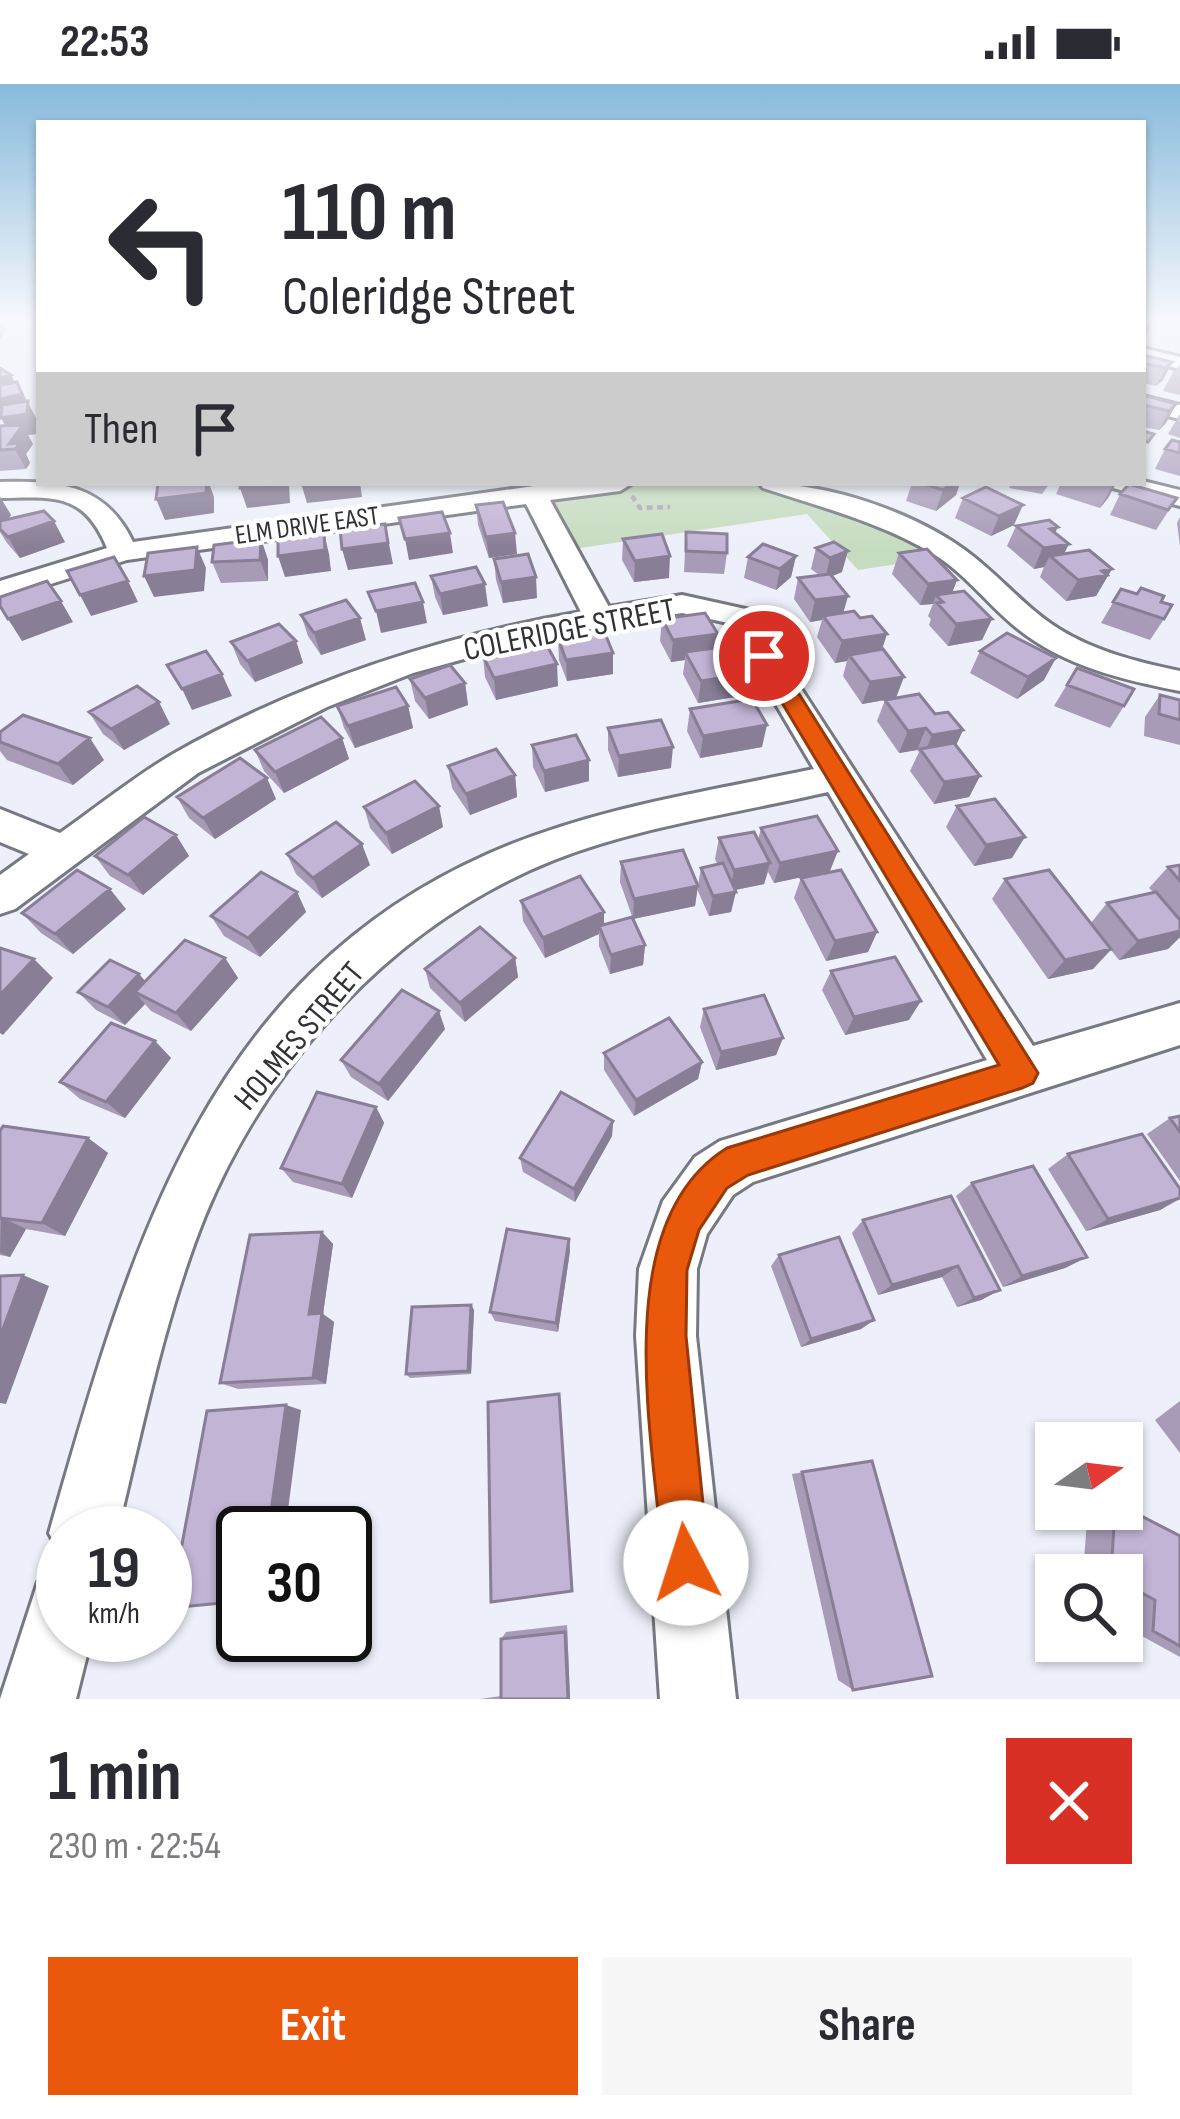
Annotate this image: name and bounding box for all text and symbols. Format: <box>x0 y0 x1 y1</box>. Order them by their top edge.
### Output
text: 22:53 <box>60 15 149 70</box>
text: 110 m <box>282 163 457 264</box>
icon: left <box>84 168 240 324</box>
text: Coleridge Street <box>282 265 576 330</box>
icon: arrive <box>182 396 248 462</box>
text: Then <box>84 402 158 457</box>
street label: ELM DRIVE EAST <box>233 500 381 552</box>
street label: COLERIDGE STREET <box>460 590 679 670</box>
pin <box>713 605 815 707</box>
icon: arrive <box>731 623 797 689</box>
street label: HOLMES STREET <box>226 954 373 1118</box>
north arrow <box>1035 1422 1143 1530</box>
map controls <box>1035 1422 1143 1662</box>
position arrow <box>623 1500 749 1626</box>
speed limit sign: 30 <box>216 1506 372 1662</box>
text: 19 <box>88 1533 140 1605</box>
button: search <box>1035 1554 1143 1662</box>
text: km/h <box>88 1596 140 1632</box>
text: 1 min <box>48 1734 182 1821</box>
button: close <box>1006 1738 1132 1864</box>
text: 230 m · 22:54 <box>48 1823 221 1870</box>
button: Exit <box>48 1957 578 2095</box>
button: Share <box>602 1957 1132 2095</box>

